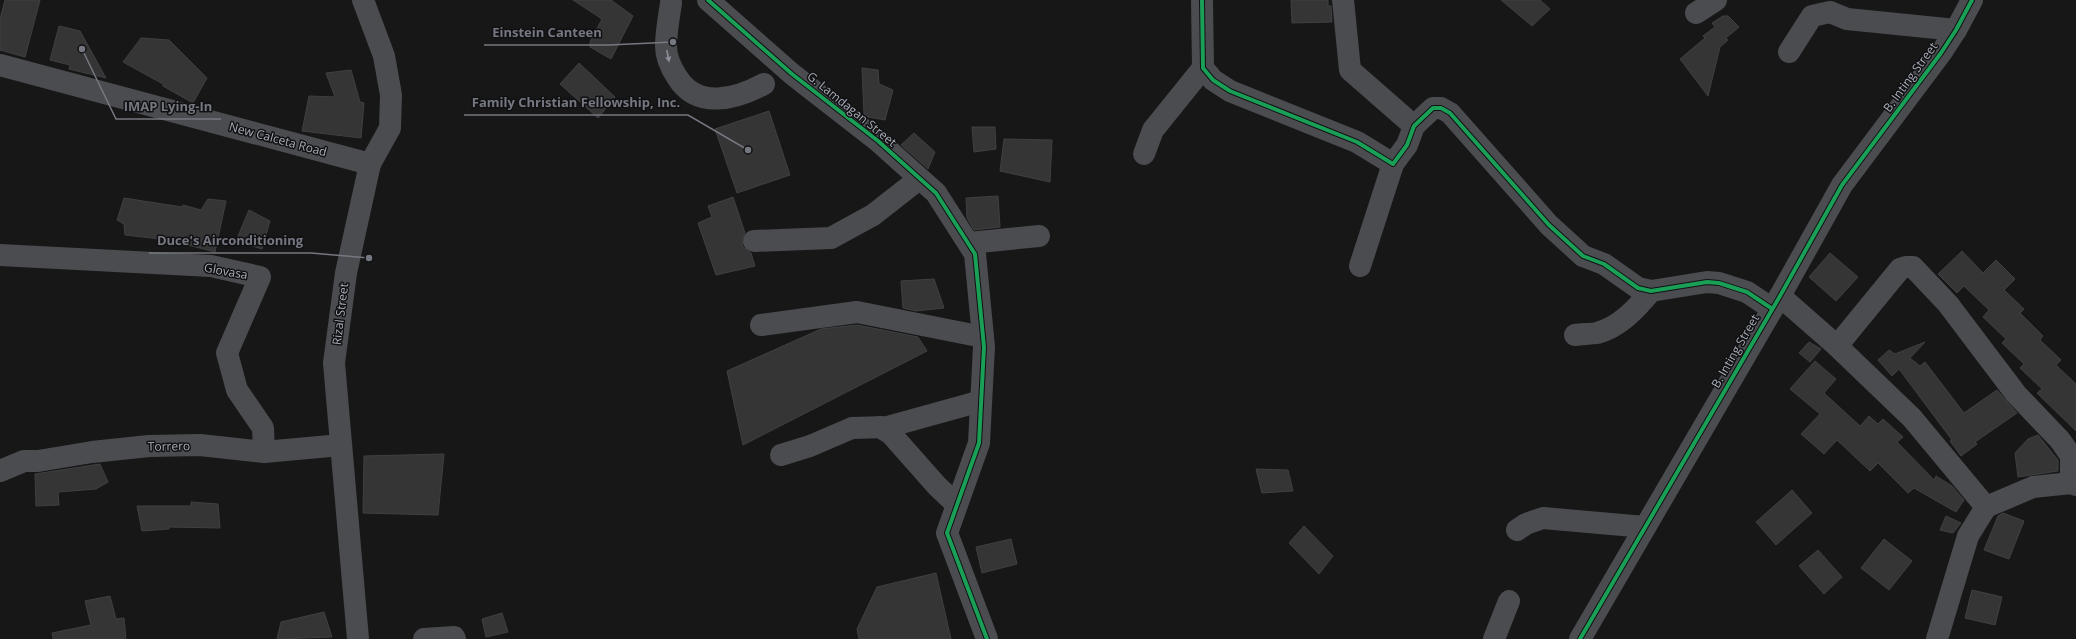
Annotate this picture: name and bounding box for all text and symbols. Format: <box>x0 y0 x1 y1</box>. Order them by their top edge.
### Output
callout: Einstein Canteen <box>484 20 609 45</box>
text: Einstein Canteen <box>492 23 602 41</box>
street label: B. Inting Street <box>1879 39 1941 115</box>
one-way arrow <box>665 50 671 62</box>
street label: G. Lamdagan Street <box>804 68 900 150</box>
callout: Family Christian Fellowship, Inc. <box>464 90 688 115</box>
text: Family Christian Fellowship, Inc. <box>472 93 680 111</box>
callout: IMAP Lying-In <box>116 94 221 119</box>
text: IMAP Lying-In <box>124 97 212 115</box>
street label: New Calceta Road <box>227 118 329 160</box>
callout: Duce's Airconditioning <box>149 228 311 253</box>
text: Duce's Airconditioning <box>157 231 304 249</box>
street label: Glovasa <box>203 259 249 283</box>
street label: Rizal Street <box>328 282 352 346</box>
street label: B. Inting Street <box>1707 311 1763 391</box>
street label: Torrero <box>148 437 190 455</box>

